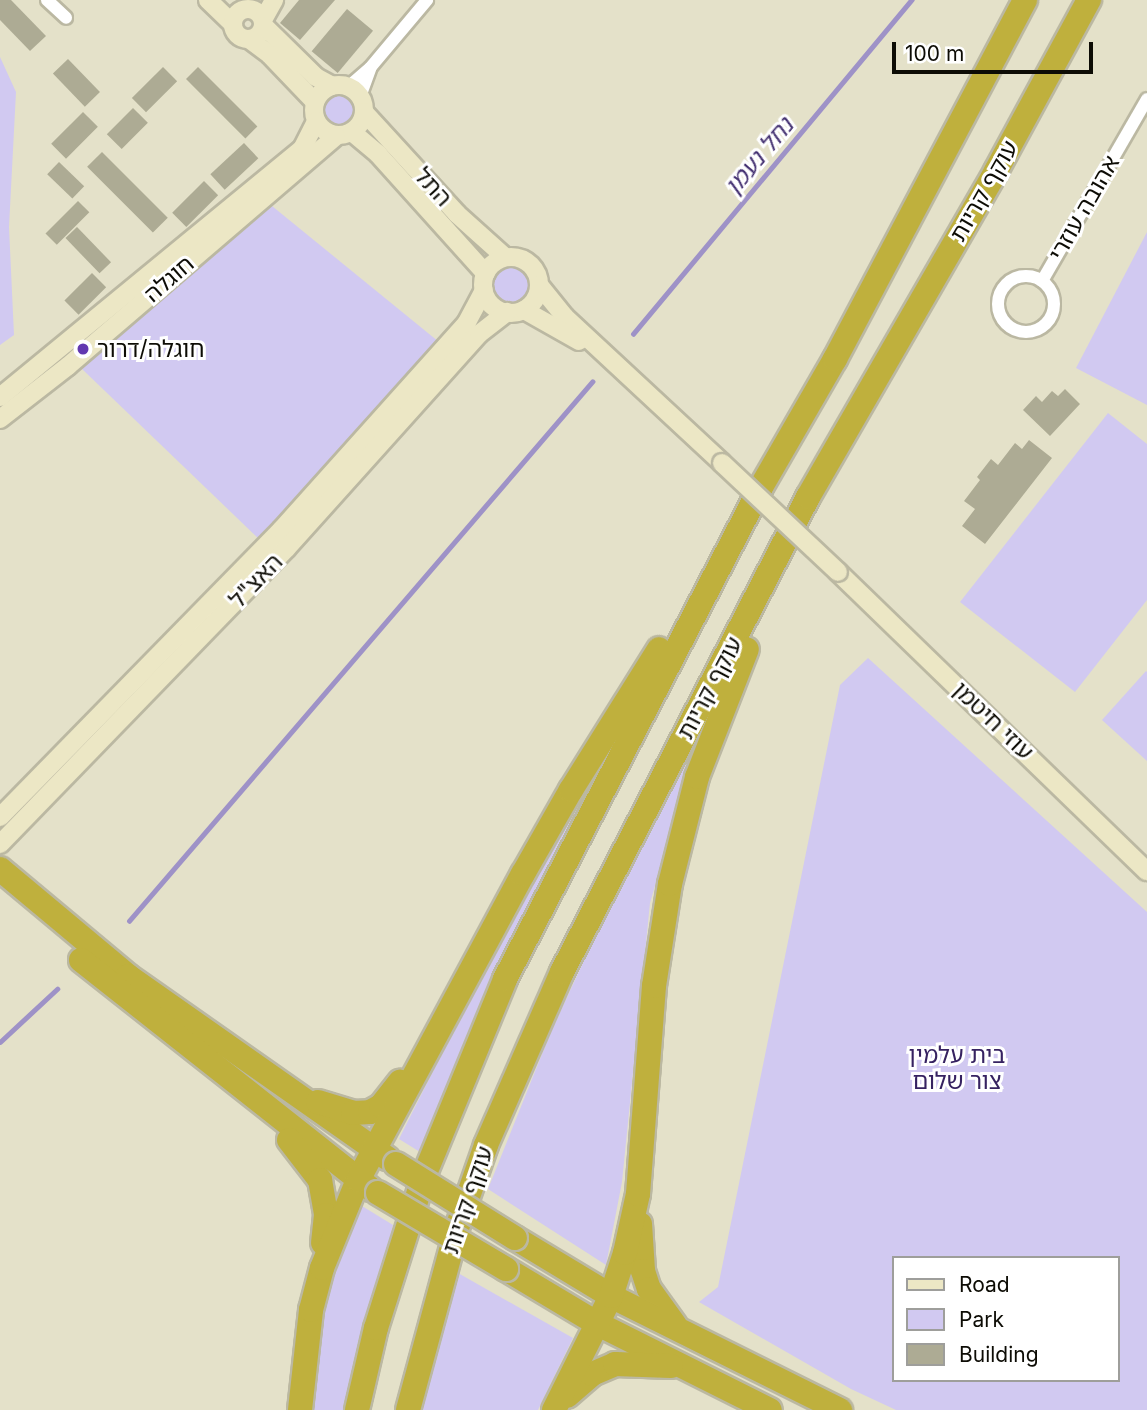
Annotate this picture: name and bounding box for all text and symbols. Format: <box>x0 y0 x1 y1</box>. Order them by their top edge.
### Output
scale bar <box>895 28 1096 72</box>
text: 100 m <box>905 41 964 66</box>
water label: נחל נעמן <box>719 112 799 200</box>
street label: עוקף קריות <box>944 136 1024 246</box>
street label: אהובה עוזרי <box>1043 151 1125 265</box>
street label: התל <box>409 162 457 212</box>
street label: חוגלה <box>139 250 199 308</box>
place label: חוגלה/דרור <box>97 335 204 363</box>
marker: חוגלה/דרור <box>75 341 91 357</box>
street label: האצ"ל <box>224 548 288 614</box>
street label: עוקף קריות <box>672 632 748 744</box>
street label: עוזי חיטמן <box>947 676 1039 766</box>
park label: בית עלמין צור שלום <box>909 1041 1005 1095</box>
street label: עוקף קריות <box>437 1143 499 1257</box>
legend <box>892 1256 1119 1382</box>
text: Road <box>959 1272 1010 1297</box>
text: Park <box>959 1307 1004 1332</box>
text: Building <box>959 1342 1039 1367</box>

